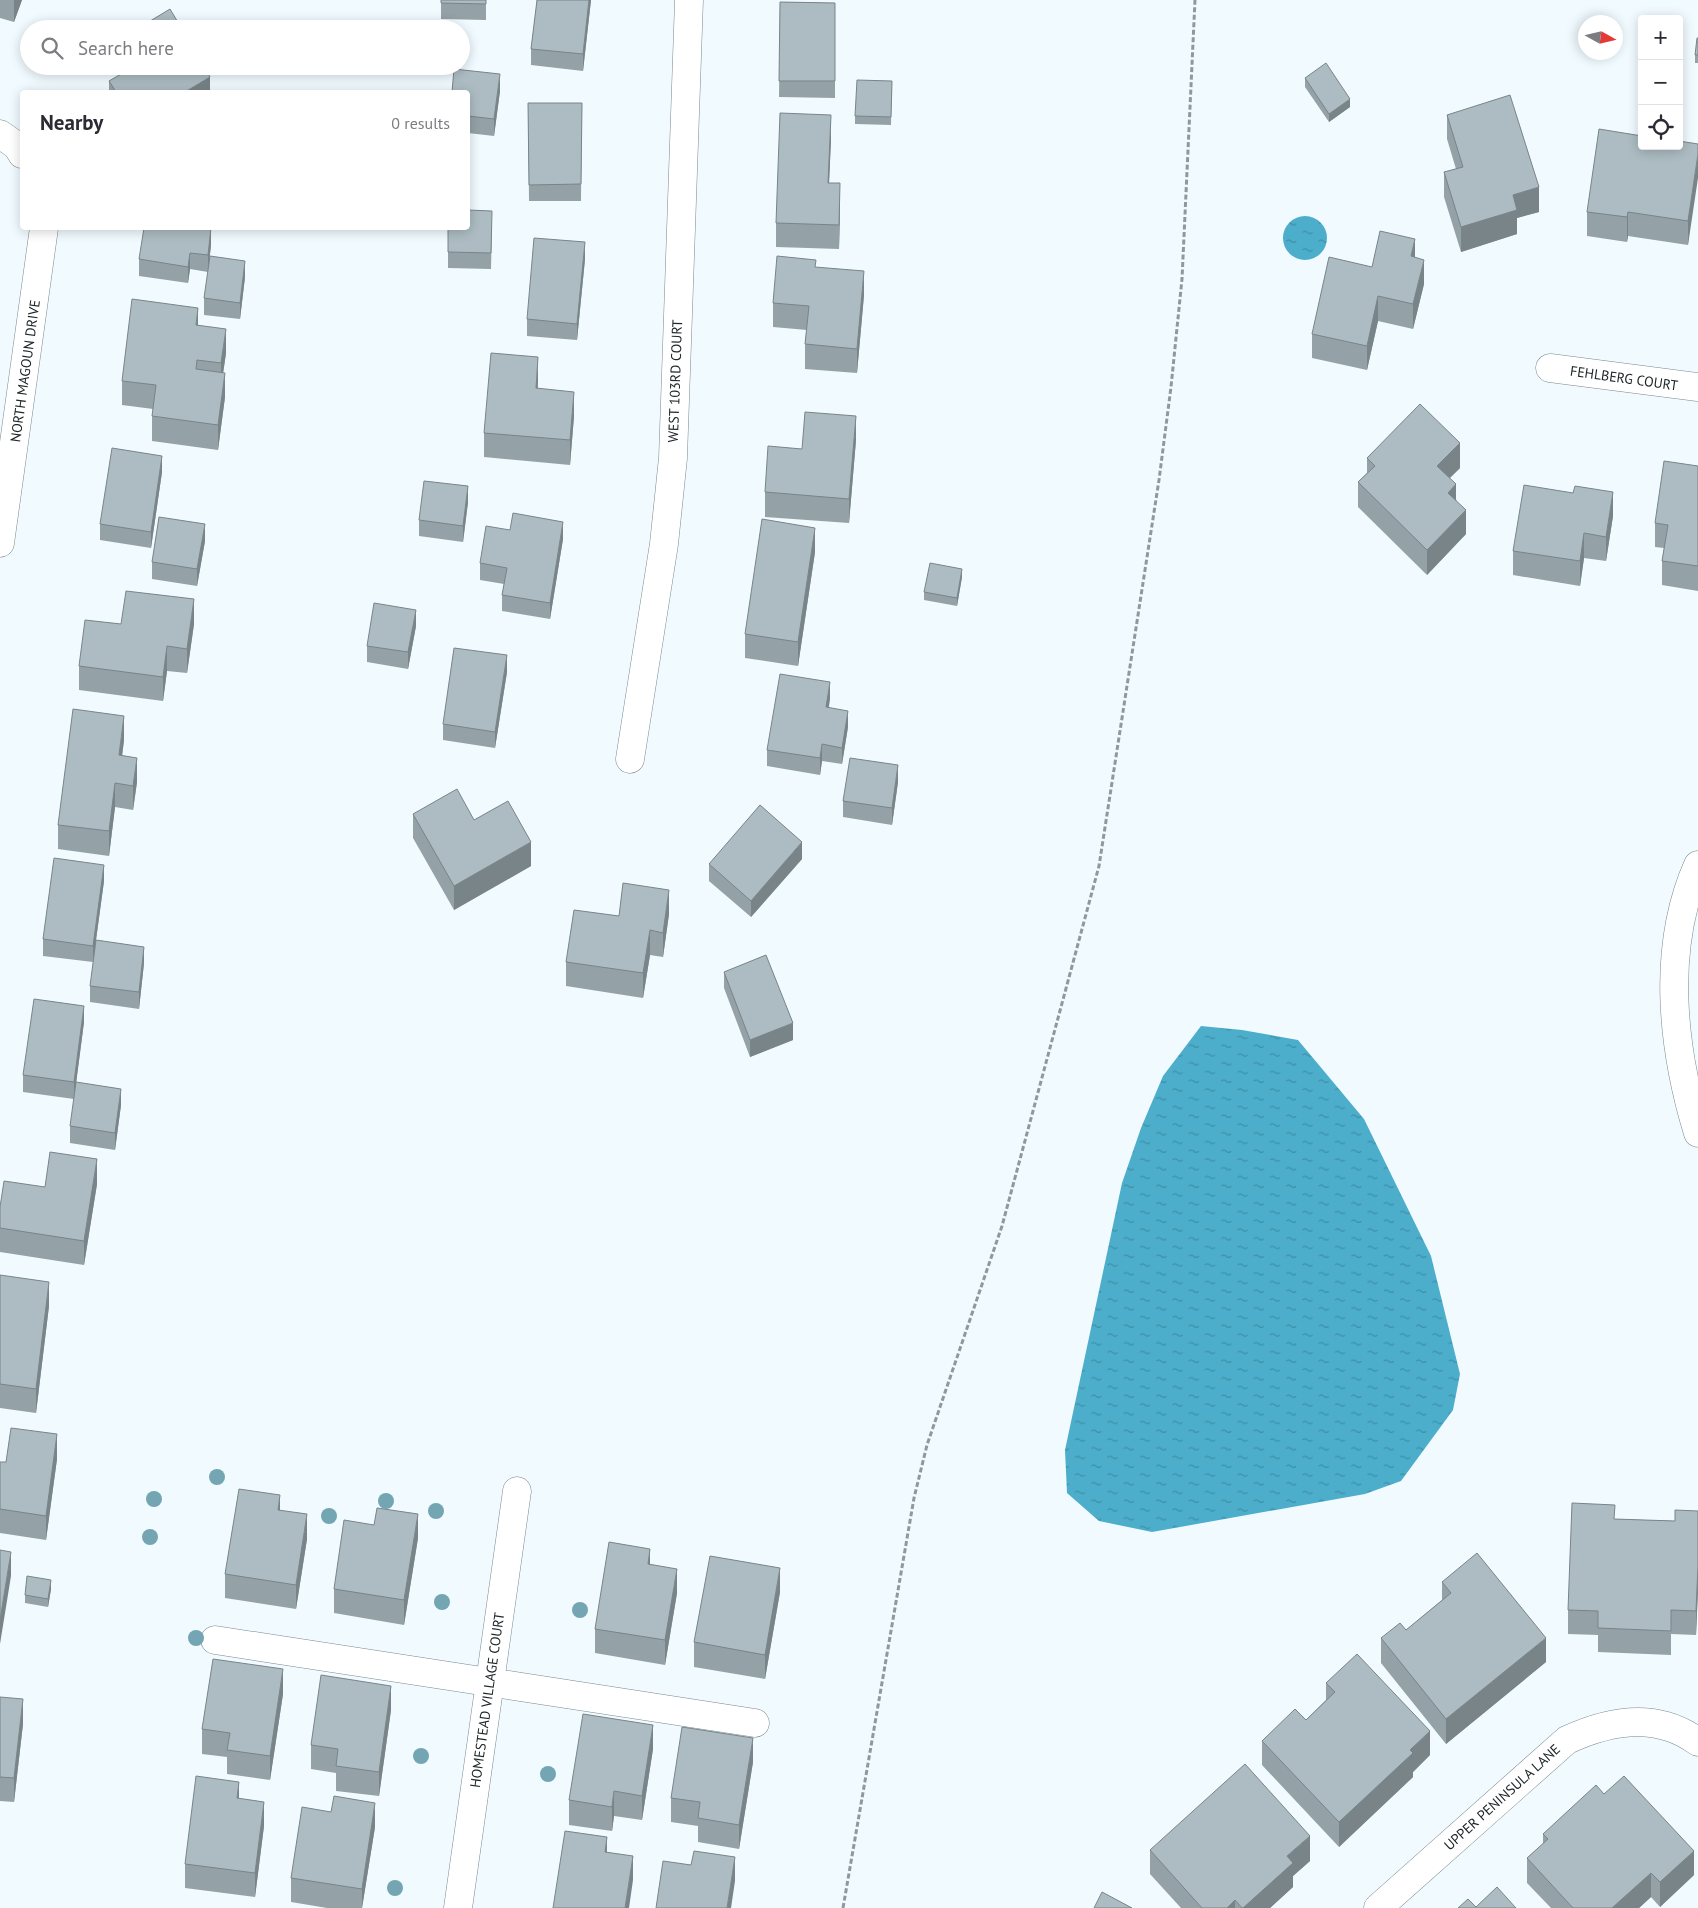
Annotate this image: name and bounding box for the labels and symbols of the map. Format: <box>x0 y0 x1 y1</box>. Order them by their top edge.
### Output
north arrow <box>1578 15 1623 60</box>
street label: NORTH MAGOUN DRIVE <box>6 299 44 443</box>
street label: WEST 103RD COURT <box>664 319 686 443</box>
street label: FEHLBERG COURT <box>1569 362 1679 395</box>
street label: HOMESTEAD VILLAGE COURT <box>466 1611 508 1789</box>
street label: UPPER PENINSULA LANE <box>1440 1740 1564 1854</box>

